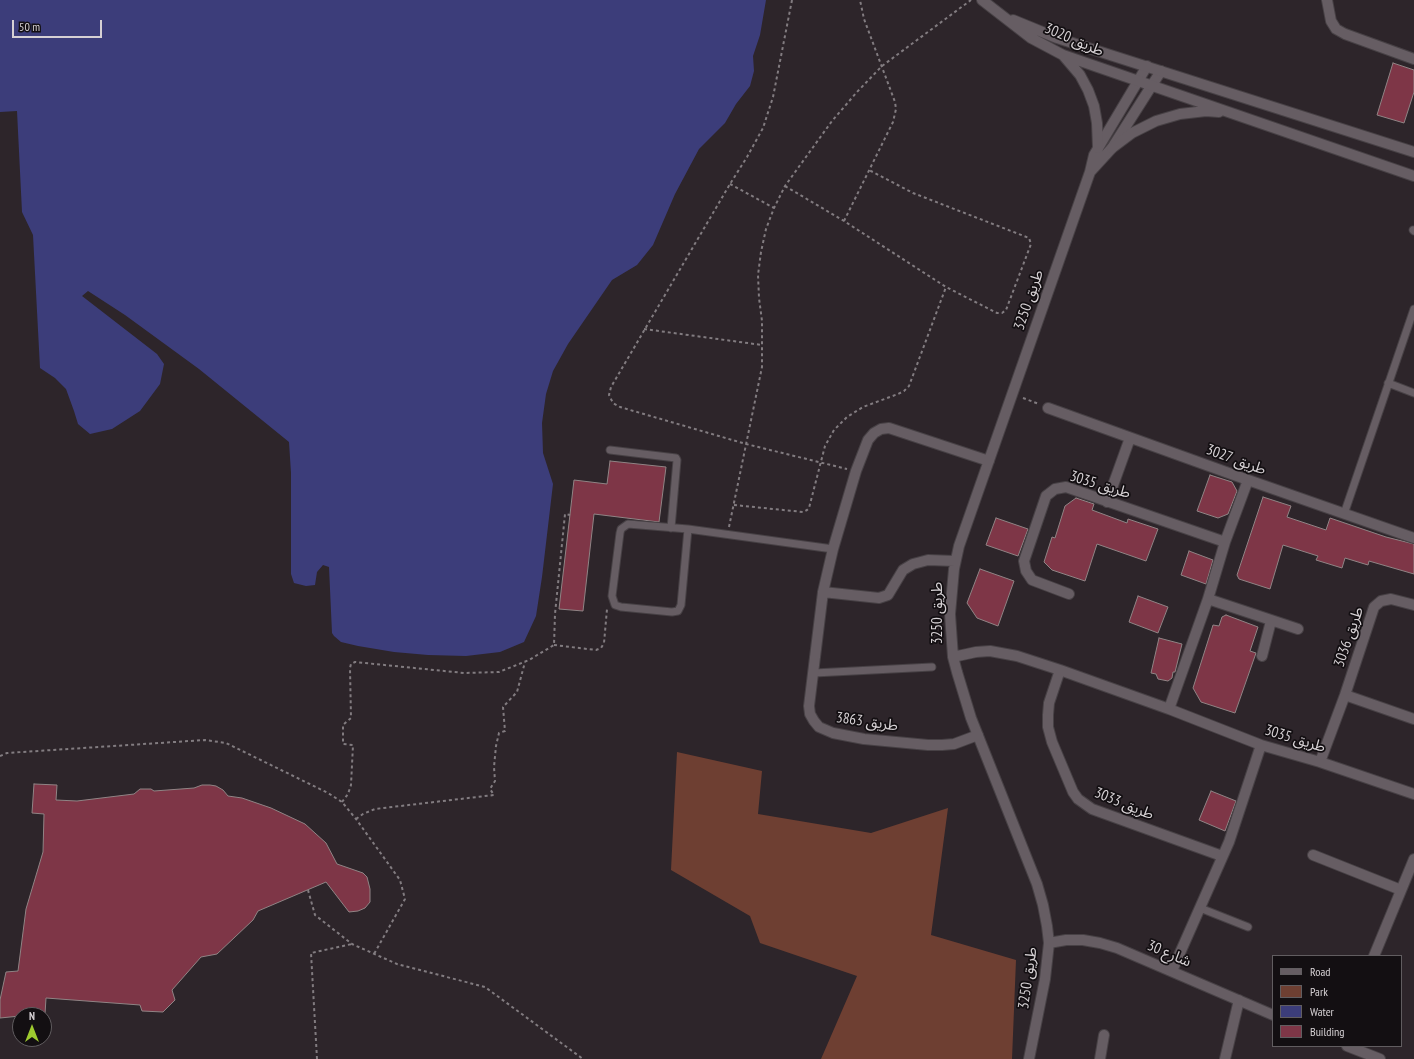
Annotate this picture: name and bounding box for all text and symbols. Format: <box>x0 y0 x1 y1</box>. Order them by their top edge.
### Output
scale bar <box>14 12 104 38</box>
text: 50 m <box>19 19 40 34</box>
street label: طريق 3020 <box>1042 20 1106 60</box>
street label: طريق 3250 <box>1010 268 1048 332</box>
street label: طريق 3027 <box>1204 441 1268 479</box>
street label: طريق 3035 <box>1068 467 1132 503</box>
street label: طريق 3250 <box>929 582 947 644</box>
street label: طريق 3036 <box>1330 605 1368 669</box>
street label: طريق 3863 <box>835 709 899 735</box>
street label: طريق 3035 <box>1263 721 1327 757</box>
street label: طريق 3033 <box>1092 784 1156 824</box>
street label: شارع 30 <box>1144 937 1194 971</box>
street label: طريق 3250 <box>1015 946 1041 1010</box>
legend <box>1272 955 1402 1047</box>
text: Road <box>1310 964 1330 979</box>
text: Park <box>1310 984 1328 999</box>
text: Water <box>1310 1004 1334 1019</box>
north arrow <box>12 1007 52 1047</box>
text: N <box>29 1009 35 1023</box>
text: Building <box>1310 1024 1345 1039</box>

